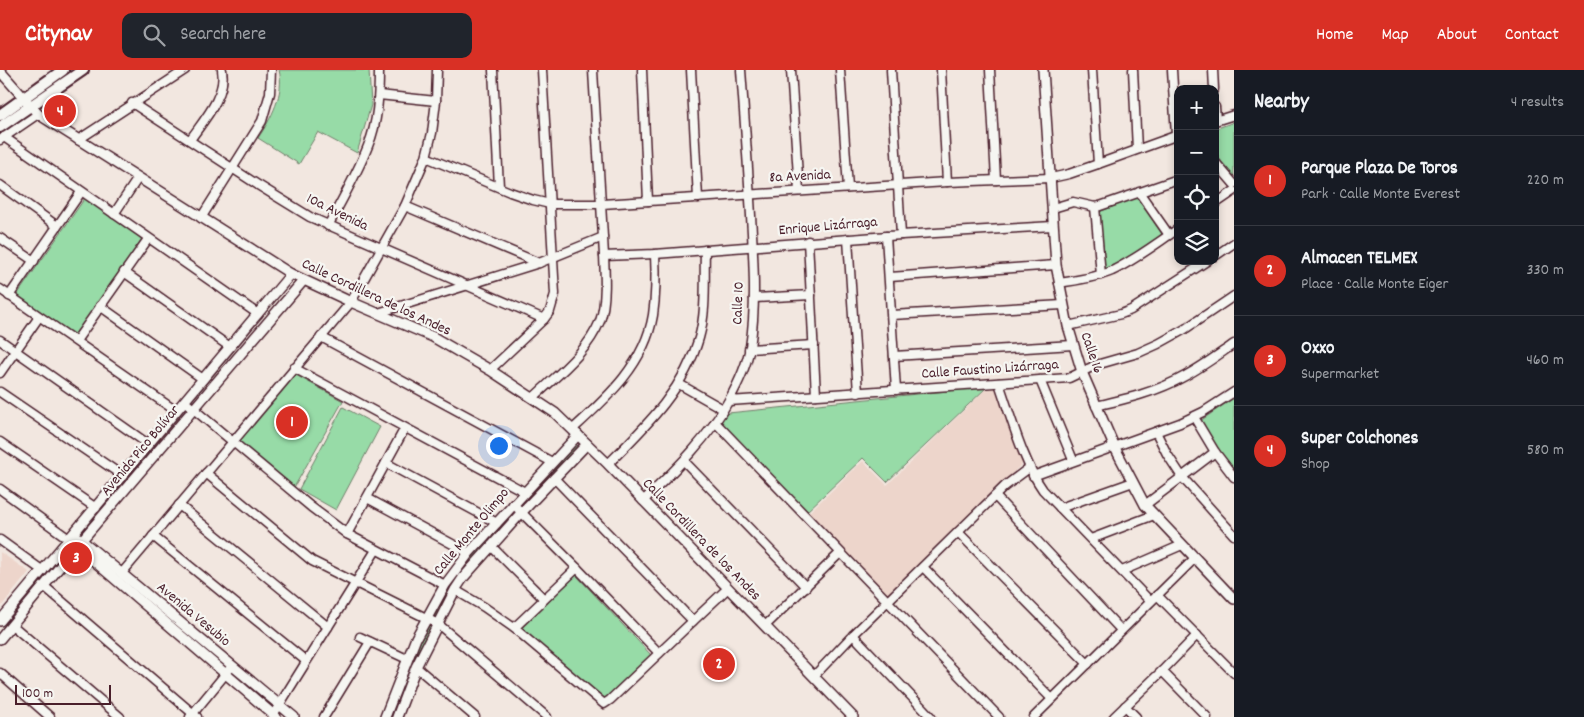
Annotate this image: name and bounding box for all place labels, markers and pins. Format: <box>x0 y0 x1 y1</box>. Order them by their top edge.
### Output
pin: 4 <box>44 92 76 130</box>
pin: 1 <box>276 403 308 441</box>
pin: 3 <box>60 539 92 577</box>
pin: 2 <box>703 645 735 683</box>

